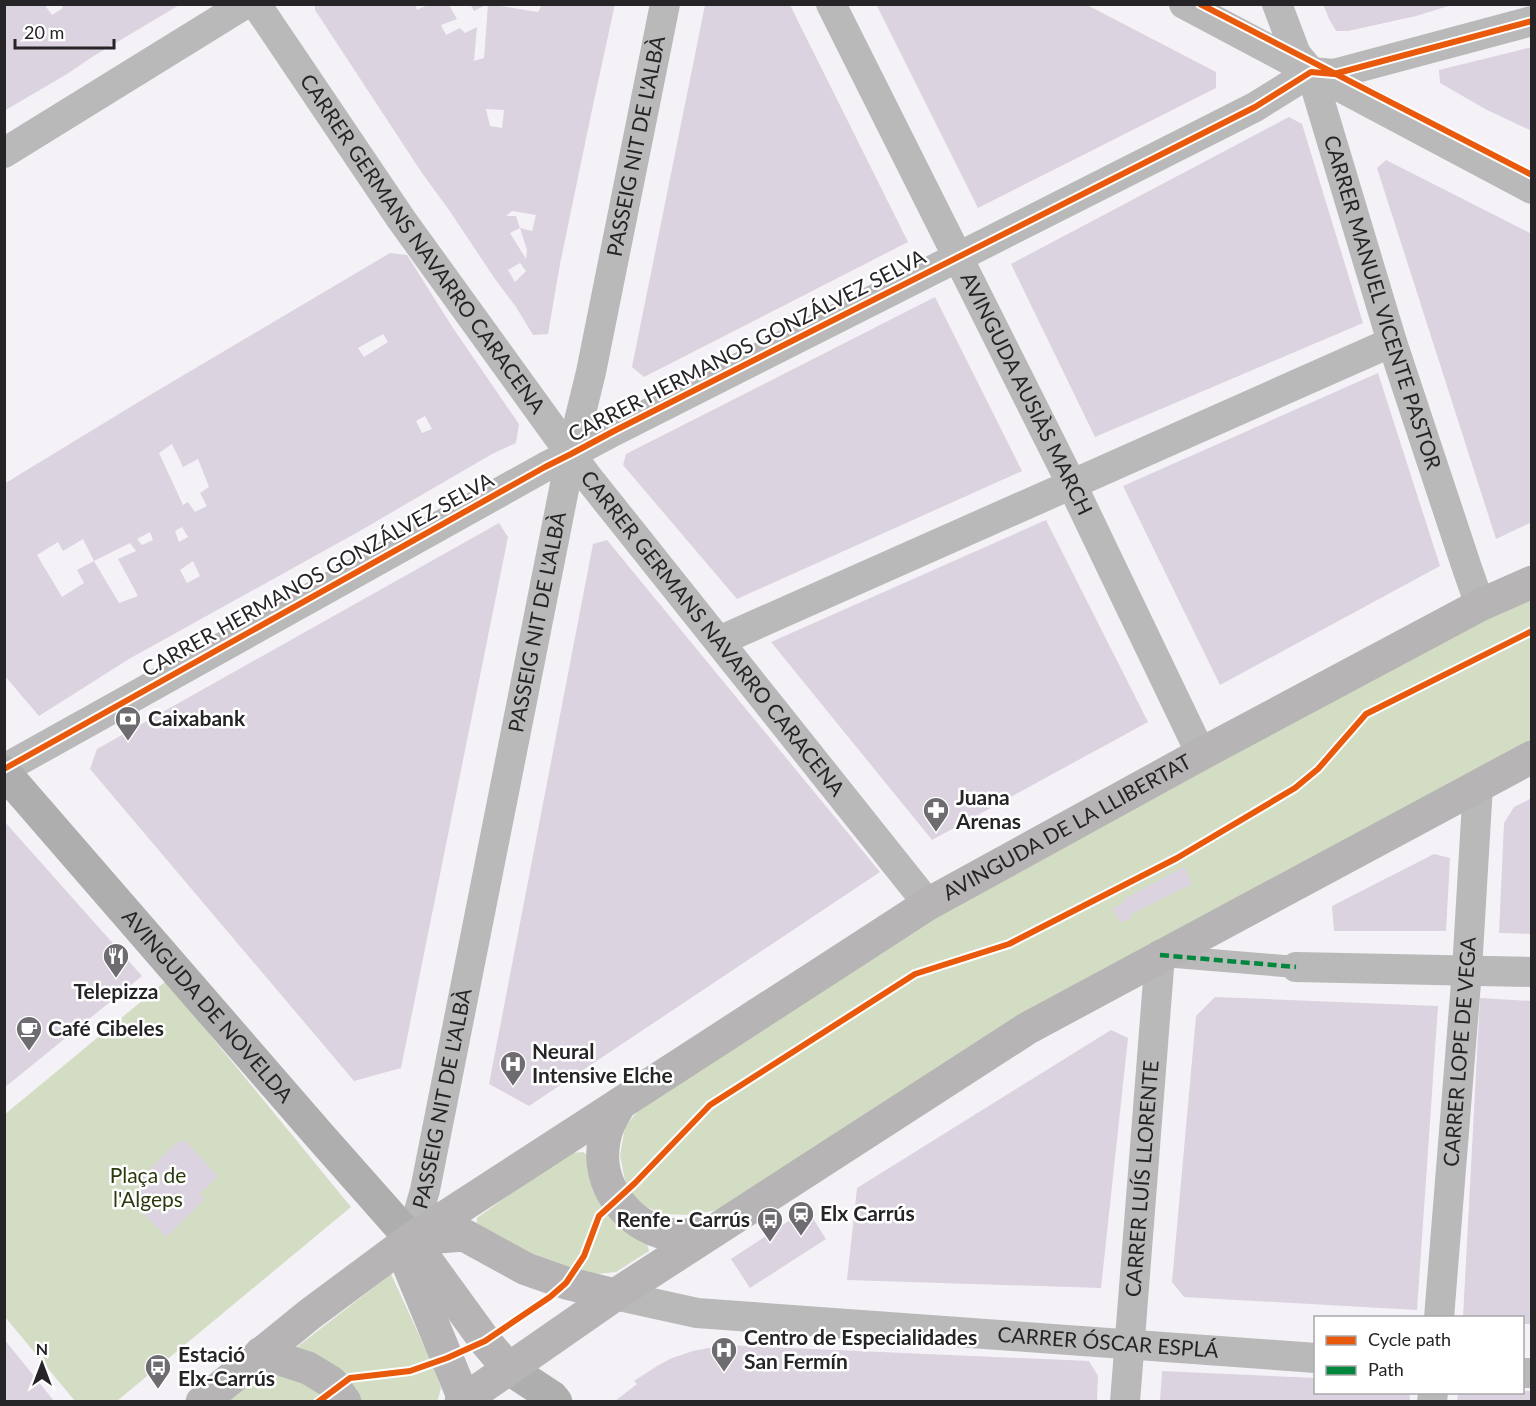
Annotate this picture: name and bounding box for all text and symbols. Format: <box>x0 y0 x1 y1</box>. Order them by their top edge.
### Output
scale bar <box>15 12 114 50</box>
text: 20 m <box>24 21 64 43</box>
street label: PASSEIG NIT DE L'ALBÀ <box>601 33 669 258</box>
street label: CARRER GERMANS NAVARRO CARACENA <box>296 69 552 418</box>
street label: CARRER MANUEL VICENTE PASTOR <box>1320 132 1448 473</box>
street label: CARRER HERMANOS GONZÁLVEZ SELVA <box>563 243 930 446</box>
street label: AVINGUDA AUSIÀS MARCH <box>956 268 1099 519</box>
street label: CARRER GERMANS NAVARRO CARACENA <box>576 465 851 801</box>
street label: CARRER HERMANOS GONZÁLVEZ SELVA <box>137 466 498 681</box>
street label: PASSEIG NIT DE L'ALBÀ <box>502 508 570 734</box>
bank icon: Caixabank <box>113 704 143 742</box>
place label: Caixabank <box>148 705 246 730</box>
street label: AVINGUDA DE LA LLIBERTAT <box>938 748 1196 904</box>
place label: Juana Arenas <box>955 784 1021 833</box>
pharmacy icon: Juana Arenas <box>921 795 951 833</box>
street label: AVINGUDA DE NOVELDA <box>118 904 299 1107</box>
street label: CARRER LOPE DE VEGA <box>1437 935 1480 1168</box>
restaurant icon: Telepizza <box>101 941 131 979</box>
place label: Telepizza <box>74 978 158 1003</box>
street label: PASSEIG NIT DE L'ALBÀ <box>406 985 476 1211</box>
cafe icon: Café Cibeles <box>14 1014 44 1052</box>
place label: Café Cibeles <box>48 1015 164 1040</box>
place label: Neural Intensive Elche <box>532 1038 673 1087</box>
hospital icon: Neural Intensive Elche <box>498 1049 528 1087</box>
street label: CARRER LUÍS LLORENTE <box>1119 1059 1163 1298</box>
park label: Plaça de l'Algeps <box>110 1162 186 1211</box>
station icon: Elx Carrús <box>786 1199 816 1237</box>
place label: Elx Carrús <box>820 1200 915 1225</box>
bus stop icon: Renfe - Carrús <box>755 1205 785 1243</box>
place label: Renfe - Carrús <box>617 1206 750 1231</box>
legend <box>1314 1316 1524 1394</box>
street label: CARRER ÓSCAR ESPLÁ <box>997 1321 1220 1362</box>
place label: Centro de Especialidades San Fermín <box>744 1324 977 1373</box>
text: Cycle path <box>1368 1328 1451 1350</box>
north arrow <box>12 1334 72 1394</box>
hospital icon: Centro de Especialidades San Fermín <box>709 1335 739 1373</box>
text: N <box>36 1339 48 1358</box>
place label: Estació Elx-Carrús <box>178 1341 275 1390</box>
bus stop icon: Estació Elx-Carrús <box>143 1352 173 1390</box>
text: Path <box>1368 1358 1404 1380</box>

